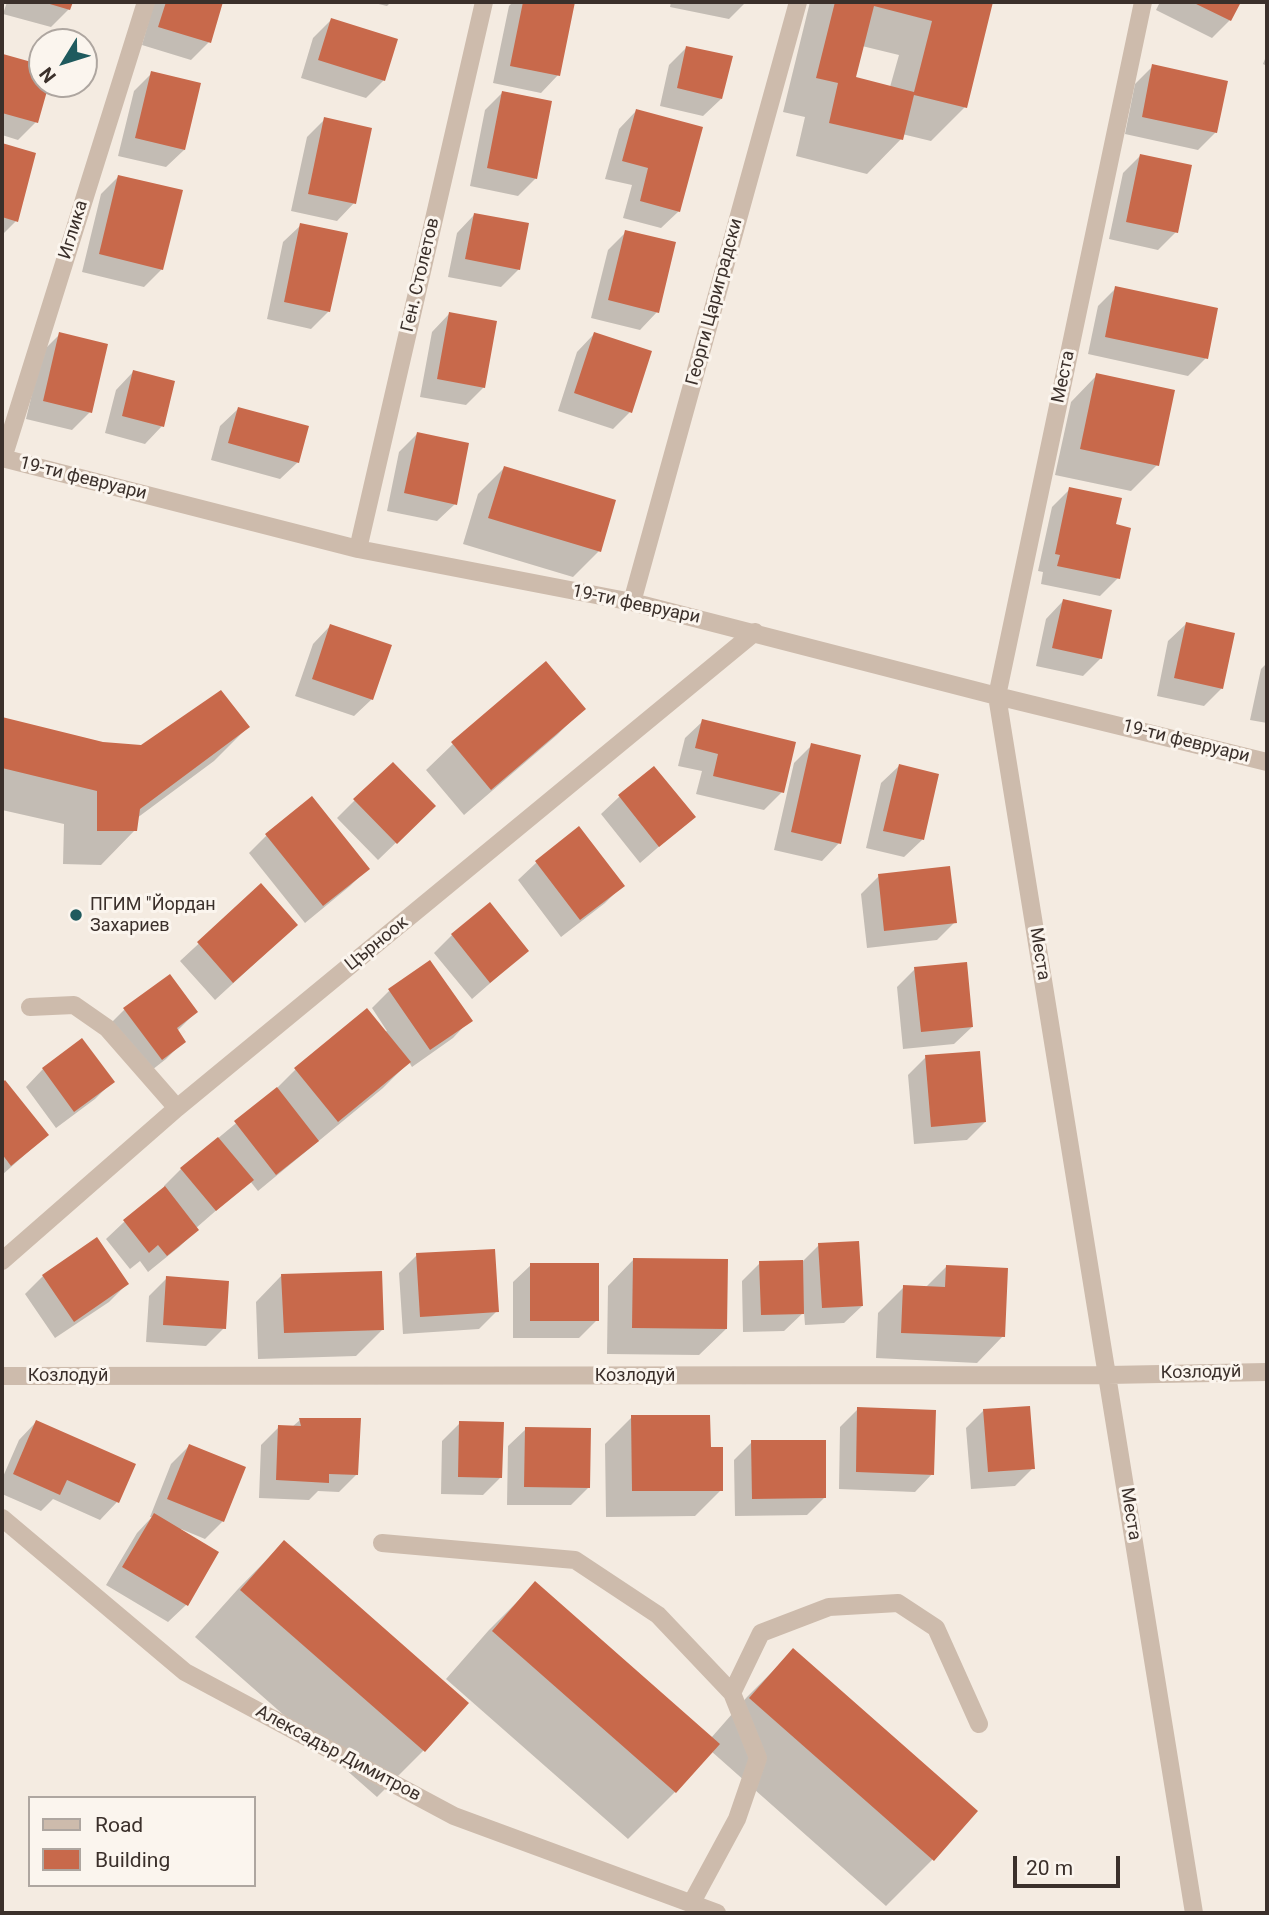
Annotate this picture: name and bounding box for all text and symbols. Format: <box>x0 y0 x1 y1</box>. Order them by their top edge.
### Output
north arrow <box>28 28 98 98</box>
text: N <box>34 63 61 87</box>
street label: Иглика <box>55 198 93 262</box>
street label: Ген. Столетов <box>397 216 445 334</box>
street label: Георги Цариградски <box>682 216 748 388</box>
street label: Места <box>1048 349 1080 405</box>
street label: 19-ти февруари <box>17 453 149 505</box>
street label: 19-ти февруари <box>570 581 702 629</box>
street label: 19-ти февруари <box>1120 716 1252 768</box>
place label: ПГИМ "Йордан Захариев <box>90 894 216 936</box>
marker: ПГИМ "Йордан Захариев <box>68 907 84 923</box>
street label: Църноок <box>341 912 413 976</box>
street label: Места <box>1024 926 1054 982</box>
street label: Козлодуй <box>1161 1361 1241 1385</box>
street label: Козлодуй <box>28 1365 108 1387</box>
street label: Козлодуй <box>595 1365 675 1387</box>
street label: Места <box>1115 1486 1145 1542</box>
street label: Алексадър Димитров <box>252 1701 424 1807</box>
legend <box>28 1796 256 1887</box>
text: Road <box>95 1813 143 1837</box>
scale bar <box>1017 1842 1124 1886</box>
text: Building <box>95 1848 170 1872</box>
text: 20 m <box>1026 1856 1073 1880</box>

